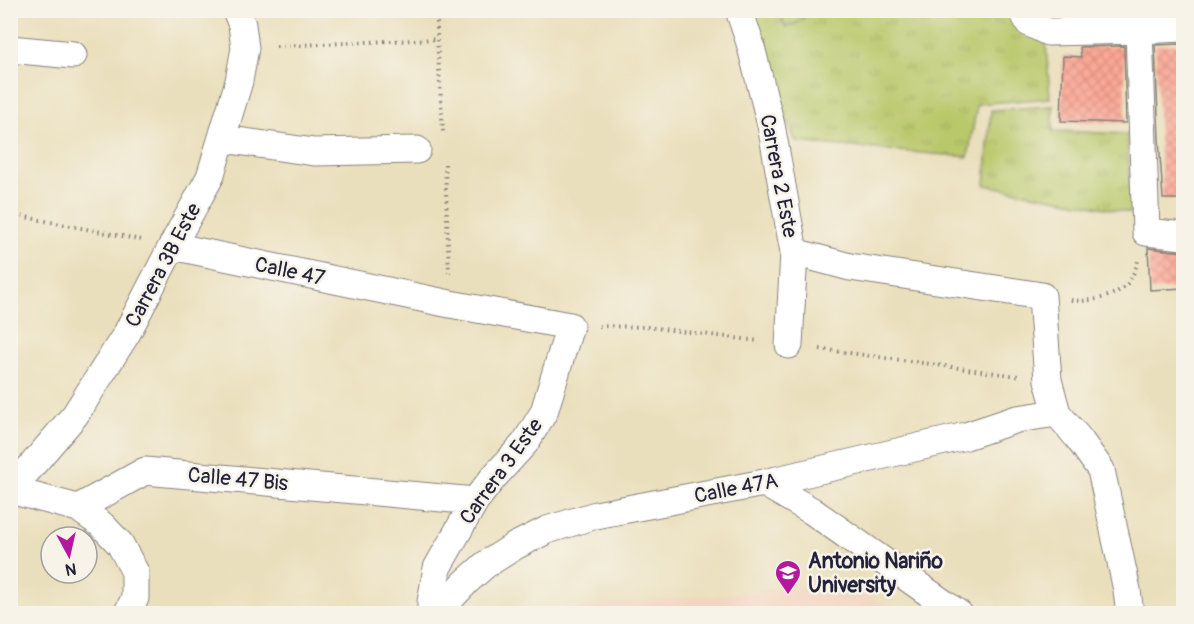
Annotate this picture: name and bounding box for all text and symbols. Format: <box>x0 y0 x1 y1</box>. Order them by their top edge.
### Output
street label: Carrera 2 Este <box>753 112 804 241</box>
street label: Carrera 3B Este <box>119 198 208 332</box>
street label: Calle 47 <box>252 251 327 292</box>
street label: Carrera 3 Este <box>454 412 549 530</box>
street label: Calle 47 Bis <box>187 462 290 497</box>
street label: Calle 47A <box>692 467 780 510</box>
north arrow <box>39 525 99 585</box>
place label: Antonio Nariño University <box>808 548 944 599</box>
text: N <box>64 558 78 580</box>
school or university icon: Antonio Nariño University <box>773 558 803 596</box>

